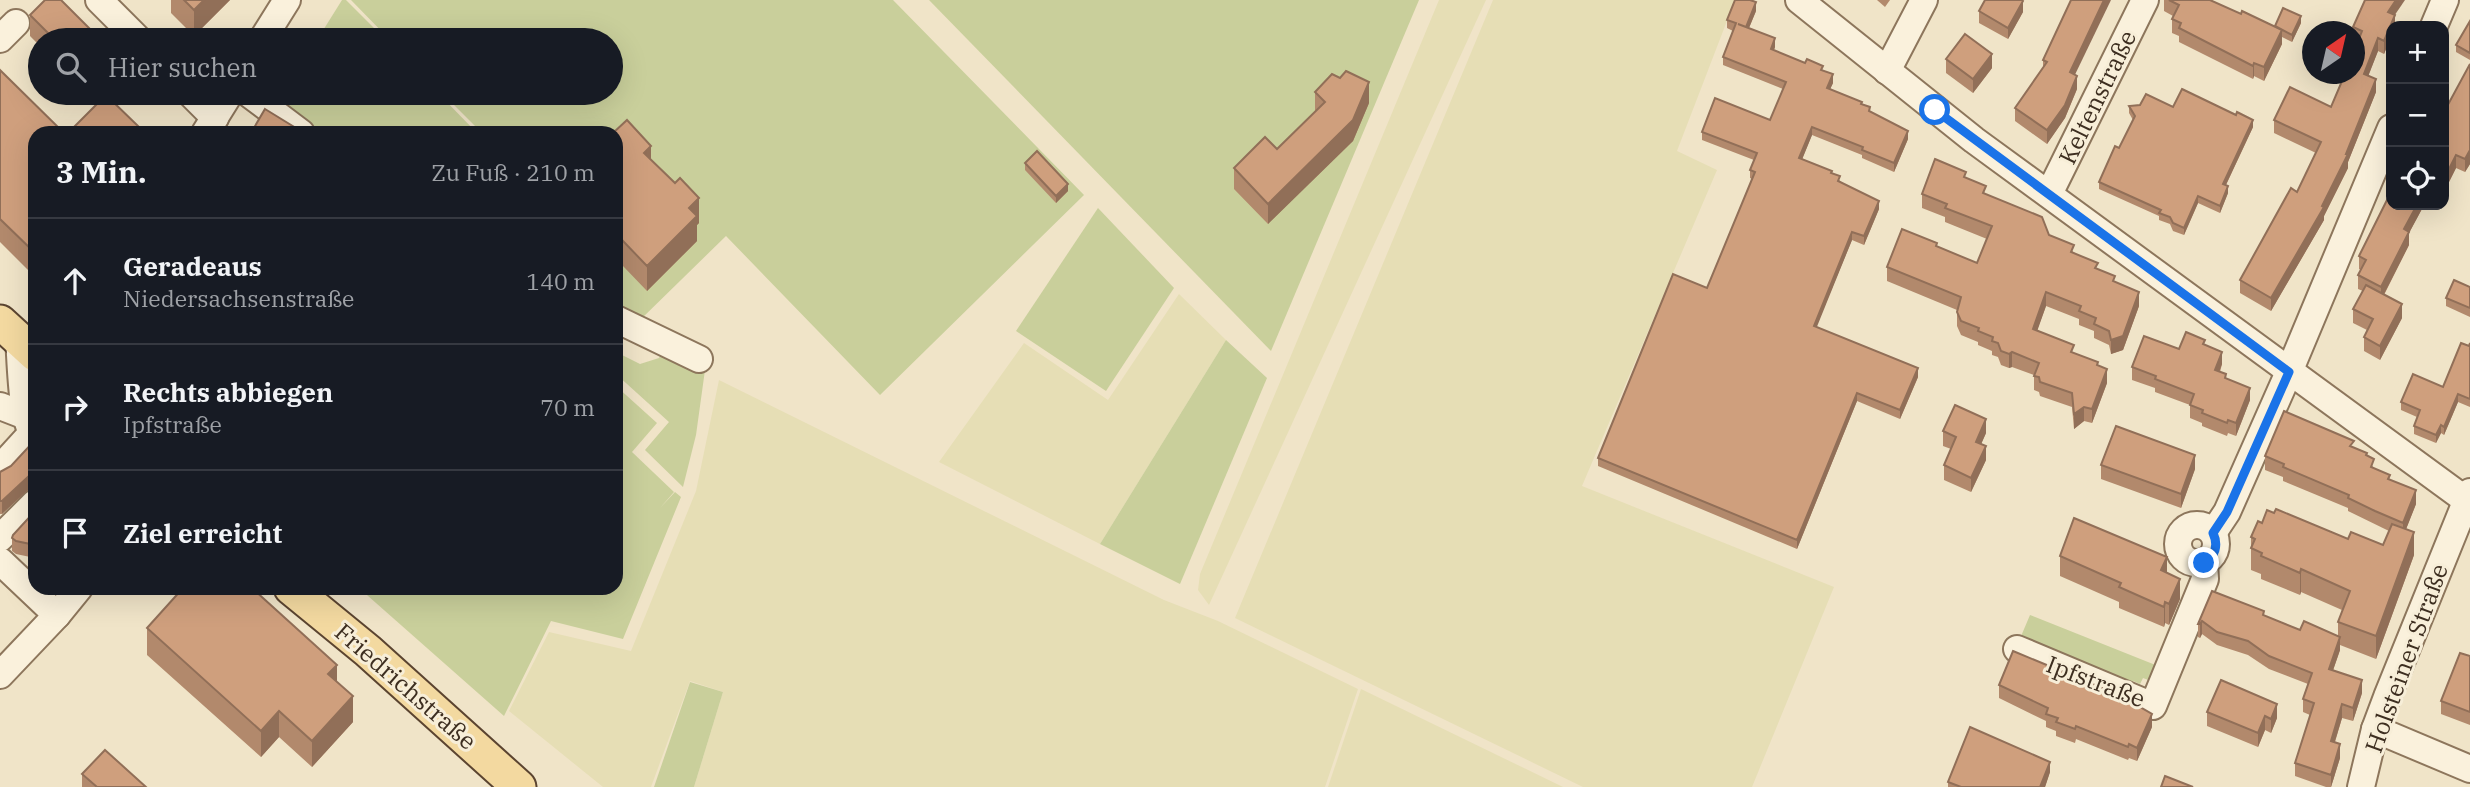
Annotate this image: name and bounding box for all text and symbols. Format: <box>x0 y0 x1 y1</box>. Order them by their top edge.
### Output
north arrow <box>2302 21 2365 84</box>
map controls <box>2386 21 2449 210</box>
button: + <box>2386 21 2449 84</box>
street label: Keltenstraße <box>2051 25 2143 169</box>
search box <box>28 28 623 105</box>
icon: search <box>52 48 90 86</box>
text: Hier suchen <box>108 50 257 84</box>
button: − <box>2386 84 2449 147</box>
route start <box>1919 94 1950 125</box>
button: locate <box>2386 147 2449 210</box>
text: 3 Min. <box>56 152 147 191</box>
text: Zu Fuß · 210 m <box>431 157 595 187</box>
text: Geradeaus <box>123 249 262 283</box>
icon: ahead <box>56 262 94 300</box>
text: 140 m <box>526 266 595 296</box>
text: Niedersachsenstraße <box>123 283 354 313</box>
text: Rechts abbiegen <box>123 375 333 409</box>
icon: right <box>56 388 94 426</box>
text: 70 m <box>540 392 595 422</box>
text: Ipfstraße <box>123 409 222 439</box>
icon: arrive <box>56 514 94 552</box>
text: Ziel erreicht <box>123 516 282 550</box>
route end <box>2188 547 2219 578</box>
street label: Holsteiner Straße <box>2357 559 2455 757</box>
street label: Friedrichstraße <box>328 616 484 756</box>
street label: Ipfstraße <box>2042 648 2150 714</box>

